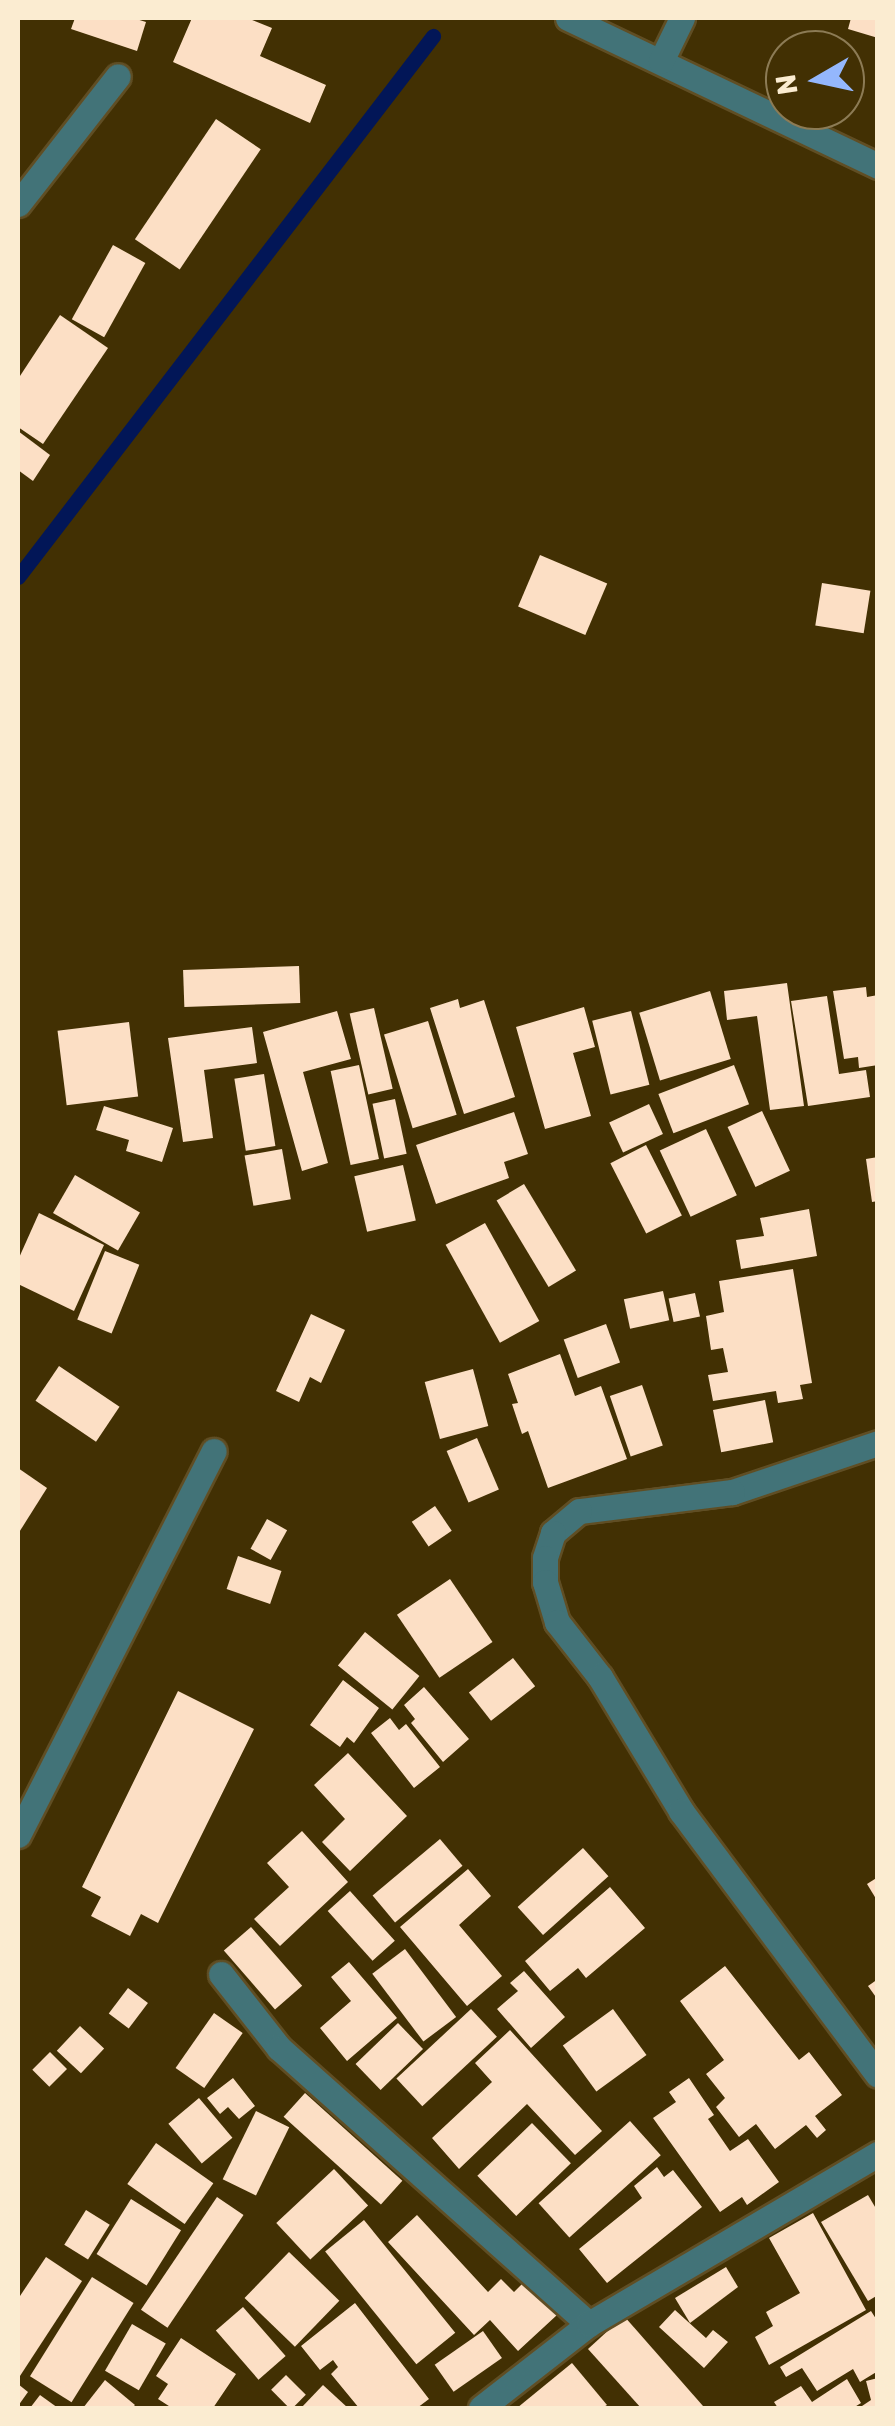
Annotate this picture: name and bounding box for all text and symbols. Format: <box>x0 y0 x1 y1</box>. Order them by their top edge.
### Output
north arrow <box>765 30 865 130</box>
text: N <box>769 72 805 97</box>

